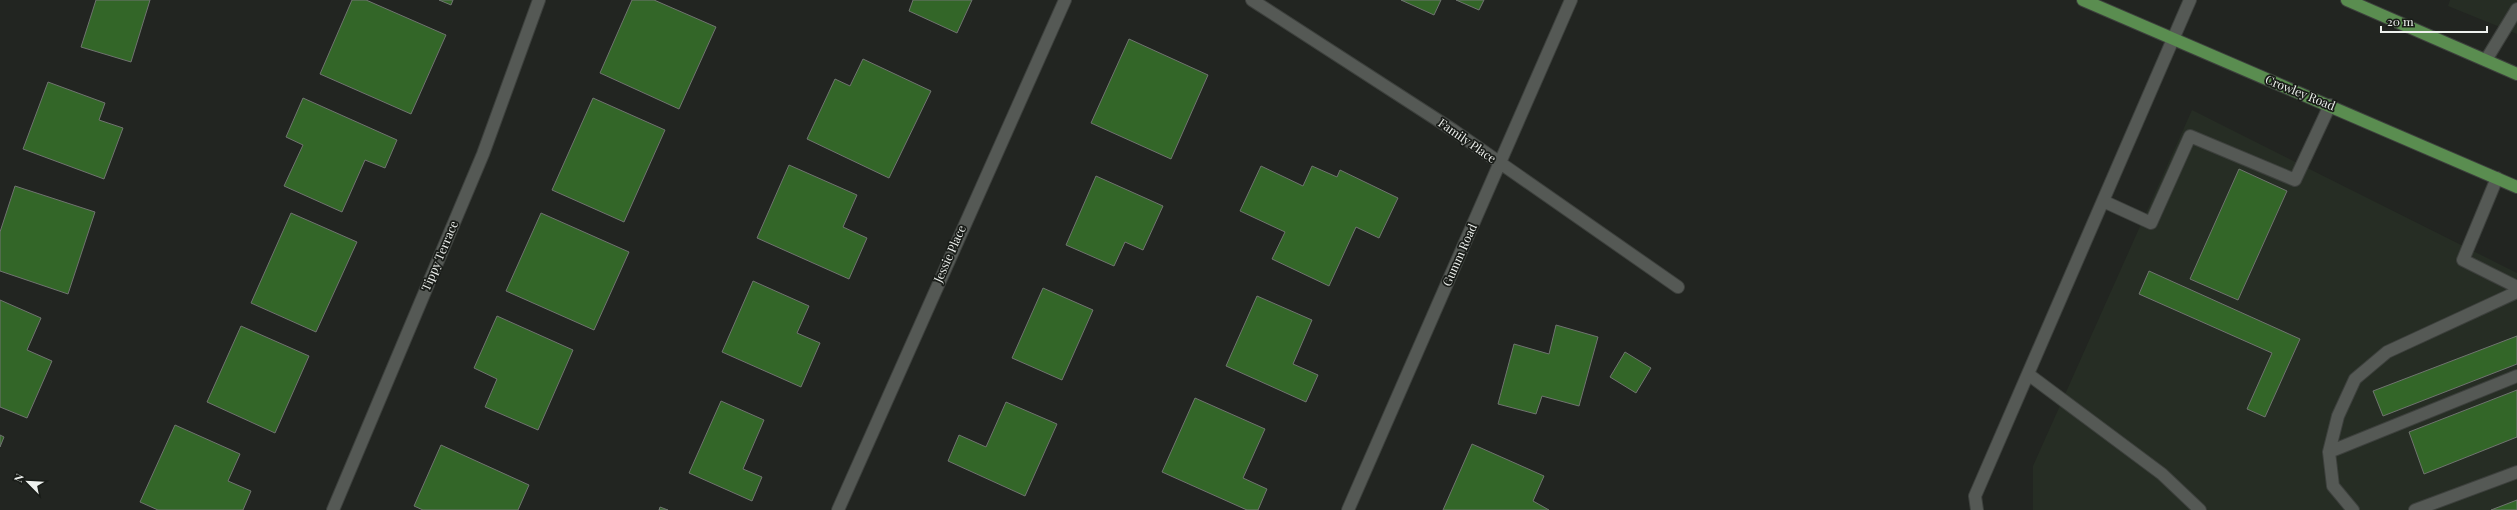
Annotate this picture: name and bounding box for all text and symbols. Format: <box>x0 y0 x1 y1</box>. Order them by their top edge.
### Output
scale bar <box>2381 8 2487 34</box>
text: 20 m <box>2387 13 2414 29</box>
street label: Crowley Road <box>2263 71 2338 113</box>
street label: Family Place <box>1435 114 1500 166</box>
street label: Tippy Terrace <box>417 218 461 293</box>
street label: Gumm Road <box>1438 221 1480 288</box>
street label: Jessie Place <box>929 222 969 286</box>
north arrow <box>8 462 48 502</box>
text: N <box>10 471 27 484</box>

